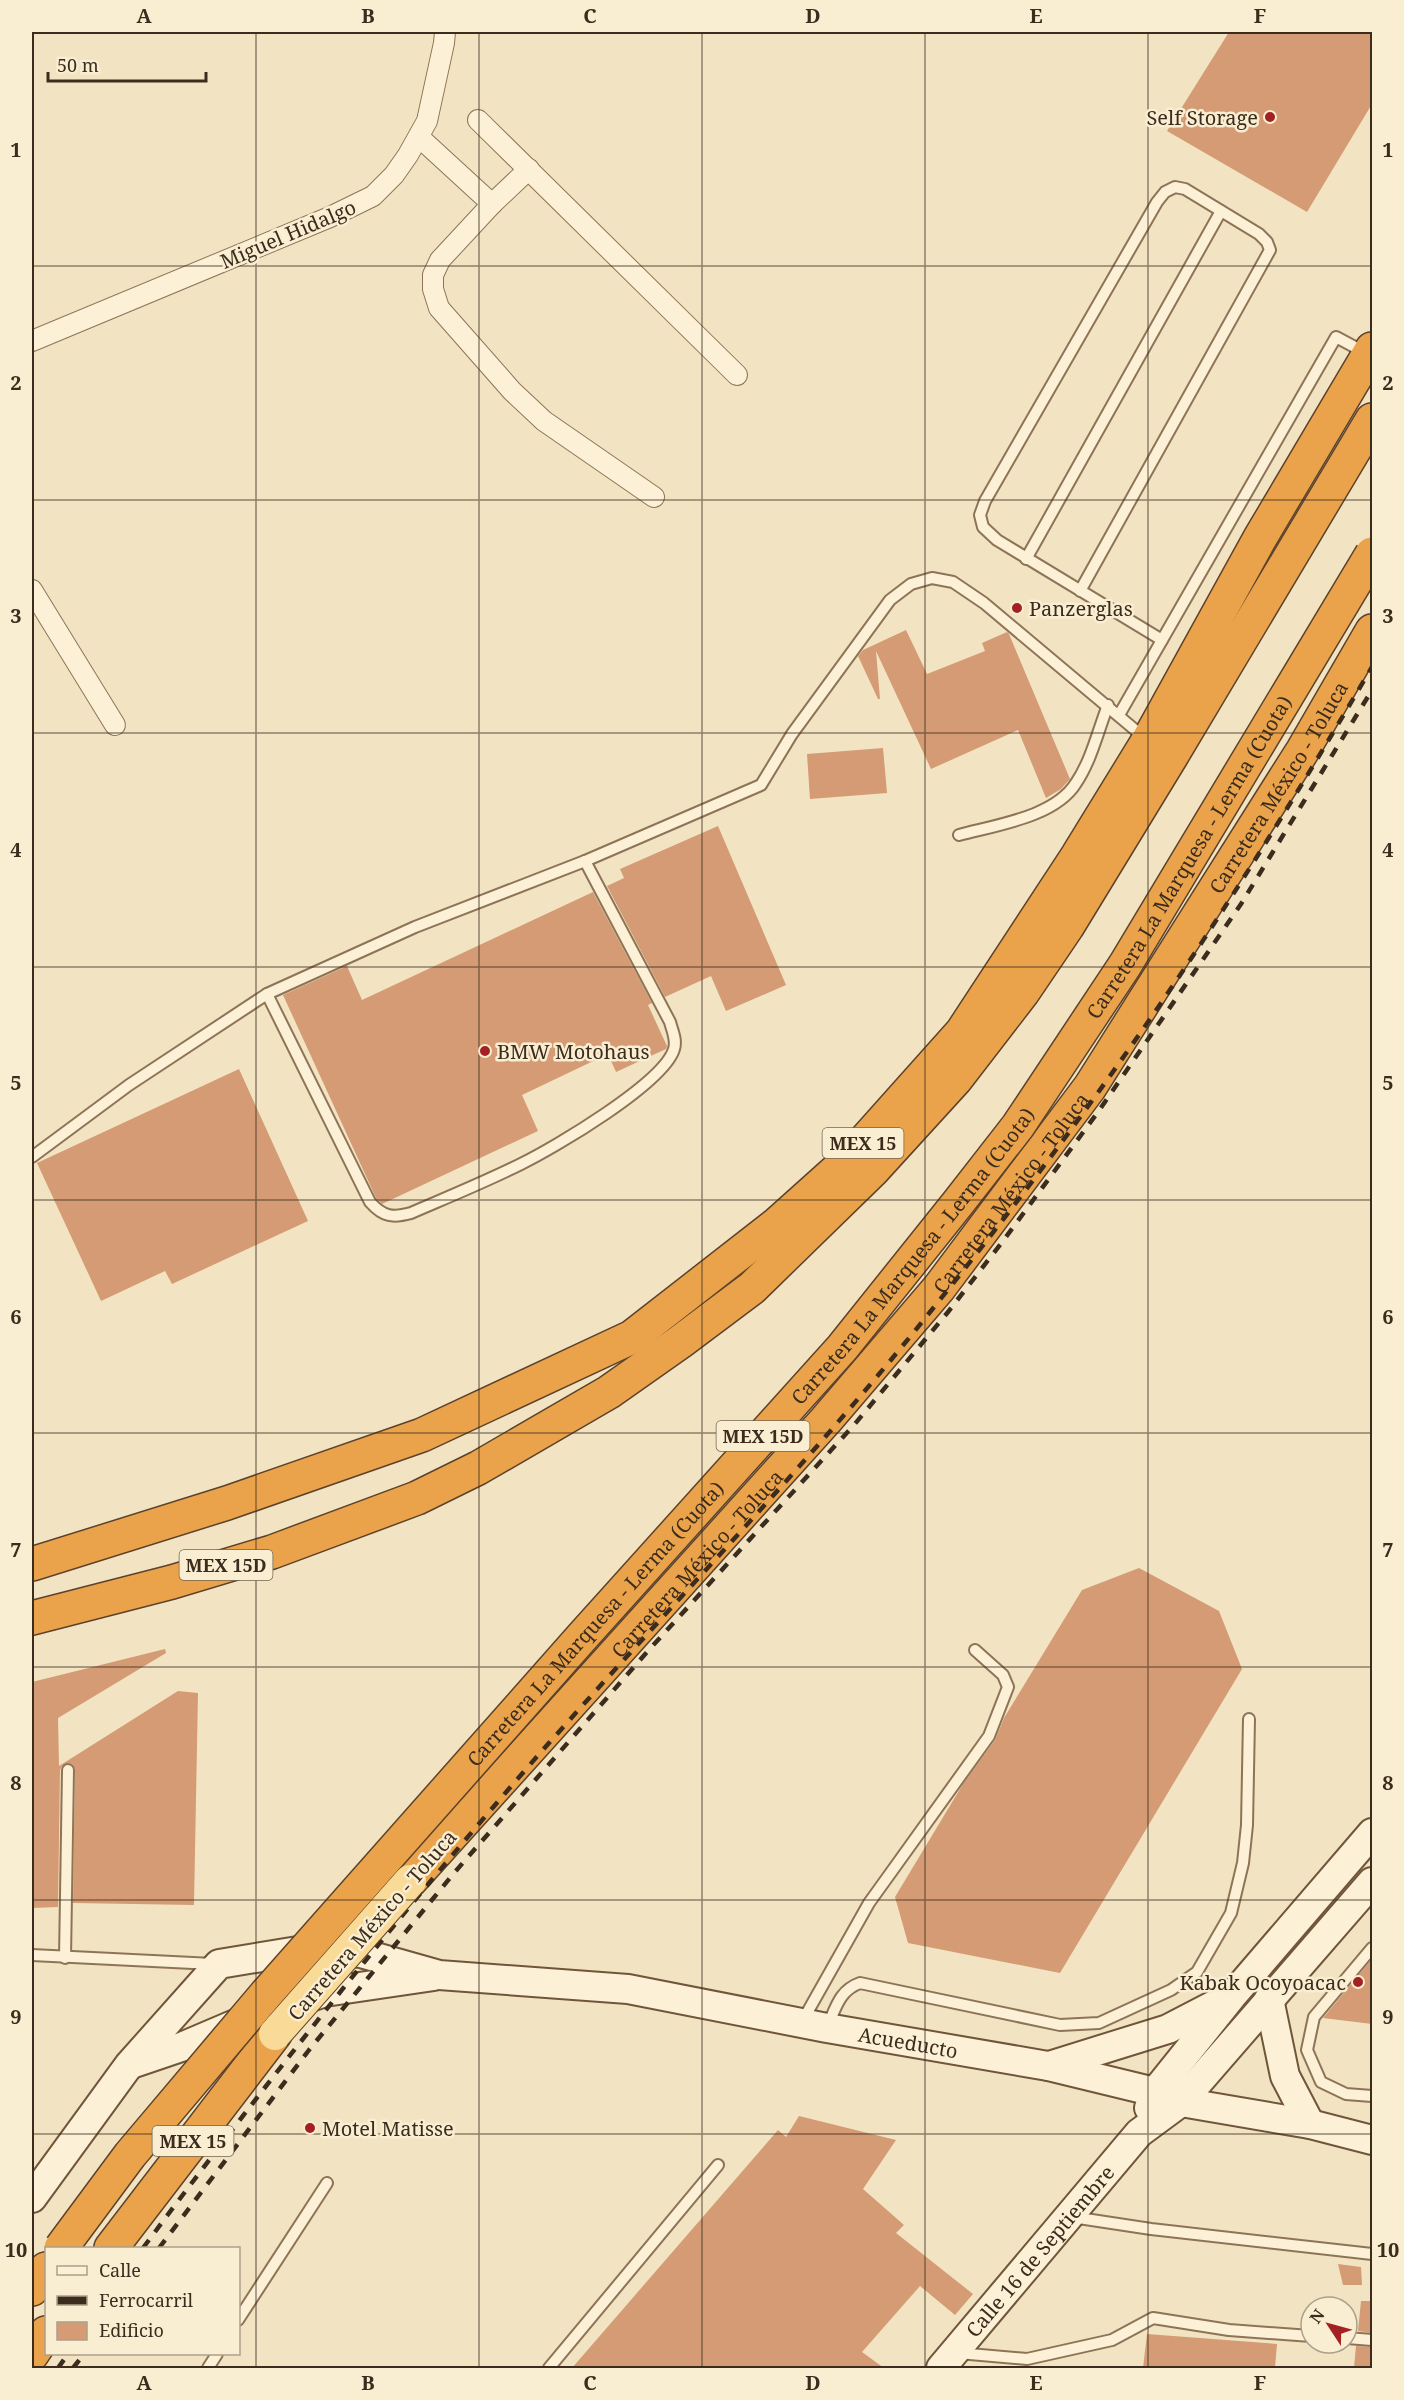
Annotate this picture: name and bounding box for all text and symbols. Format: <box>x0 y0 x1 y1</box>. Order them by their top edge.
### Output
text: A <box>136 2 152 29</box>
text: B <box>361 2 375 29</box>
text: C <box>583 2 597 29</box>
text: D <box>805 2 821 29</box>
text: E <box>1029 2 1043 29</box>
text: F <box>1254 2 1266 29</box>
scale bar <box>48 45 206 83</box>
text: 50 m <box>57 53 99 77</box>
place label: Self Storage <box>1146 104 1258 131</box>
marker: Self Storage <box>1263 110 1277 124</box>
text: 1 <box>10 136 22 163</box>
text: 1 <box>1382 136 1394 163</box>
street label: Miguel Hidalgo <box>216 193 360 275</box>
text: 2 <box>10 369 22 396</box>
text: 2 <box>1382 369 1394 396</box>
place label: Panzerglas <box>1029 595 1133 622</box>
marker: Panzerglas <box>1010 601 1024 615</box>
text: 3 <box>10 602 22 629</box>
text: 3 <box>1382 602 1394 629</box>
street label: Carretera México - Toluca <box>1202 676 1354 898</box>
street label: Carretera La Marquesa - Lerma (Cuota) <box>1080 690 1297 1024</box>
text: 4 <box>10 836 22 863</box>
text: 4 <box>1382 836 1394 863</box>
place label: BMW Motohaus <box>497 1038 650 1065</box>
marker: BMW Motohaus <box>478 1044 492 1058</box>
text: 5 <box>10 1069 22 1096</box>
text: 5 <box>1382 1069 1394 1096</box>
street label: Carretera México - Toluca <box>926 1087 1095 1299</box>
street label: Carretera La Marquesa - Lerma (Cuota) <box>784 1102 1040 1410</box>
road number: MEX 15 <box>822 1128 904 1158</box>
text: 6 <box>10 1303 22 1330</box>
text: 6 <box>1382 1303 1394 1330</box>
road number: MEX 15D <box>716 1421 810 1451</box>
street label: Carretera México - Toluca <box>605 1463 789 1663</box>
street label: Carretera La Marquesa - Lerma (Cuota) <box>460 1475 730 1772</box>
text: 7 <box>10 1536 22 1563</box>
text: 7 <box>1382 1536 1394 1563</box>
road number: MEX 15D <box>180 1550 272 1580</box>
text: 8 <box>10 1769 22 1796</box>
text: 8 <box>1382 1769 1394 1796</box>
street label: Carretera México - Toluca <box>282 1824 462 2026</box>
place label: Kabak Ocoyoacac <box>1179 1969 1346 1996</box>
marker: Kabak Ocoyoacac <box>1351 1975 1365 1989</box>
text: 9 <box>10 2003 22 2030</box>
text: 9 <box>1382 2003 1394 2030</box>
street label: Acueducto <box>856 2020 960 2064</box>
place label: Motel Matisse <box>322 2115 454 2142</box>
marker: Motel Matisse <box>303 2121 317 2135</box>
road number: MEX 15 <box>152 2126 234 2156</box>
street label: Calle 16 de Septiembre <box>959 2159 1120 2343</box>
text: 10 <box>5 2236 27 2263</box>
text: 10 <box>1377 2236 1399 2263</box>
legend <box>45 2247 240 2355</box>
text: Calle <box>99 2258 141 2282</box>
text: Ferrocarril <box>99 2288 194 2312</box>
north arrow <box>1299 2295 1359 2355</box>
text: N <box>1304 2304 1330 2328</box>
text: Edificio <box>99 2318 164 2342</box>
text: A <box>136 2369 152 2396</box>
text: B <box>361 2369 375 2396</box>
text: C <box>583 2369 597 2396</box>
text: D <box>805 2369 821 2396</box>
text: E <box>1029 2369 1043 2396</box>
text: F <box>1254 2369 1266 2396</box>

